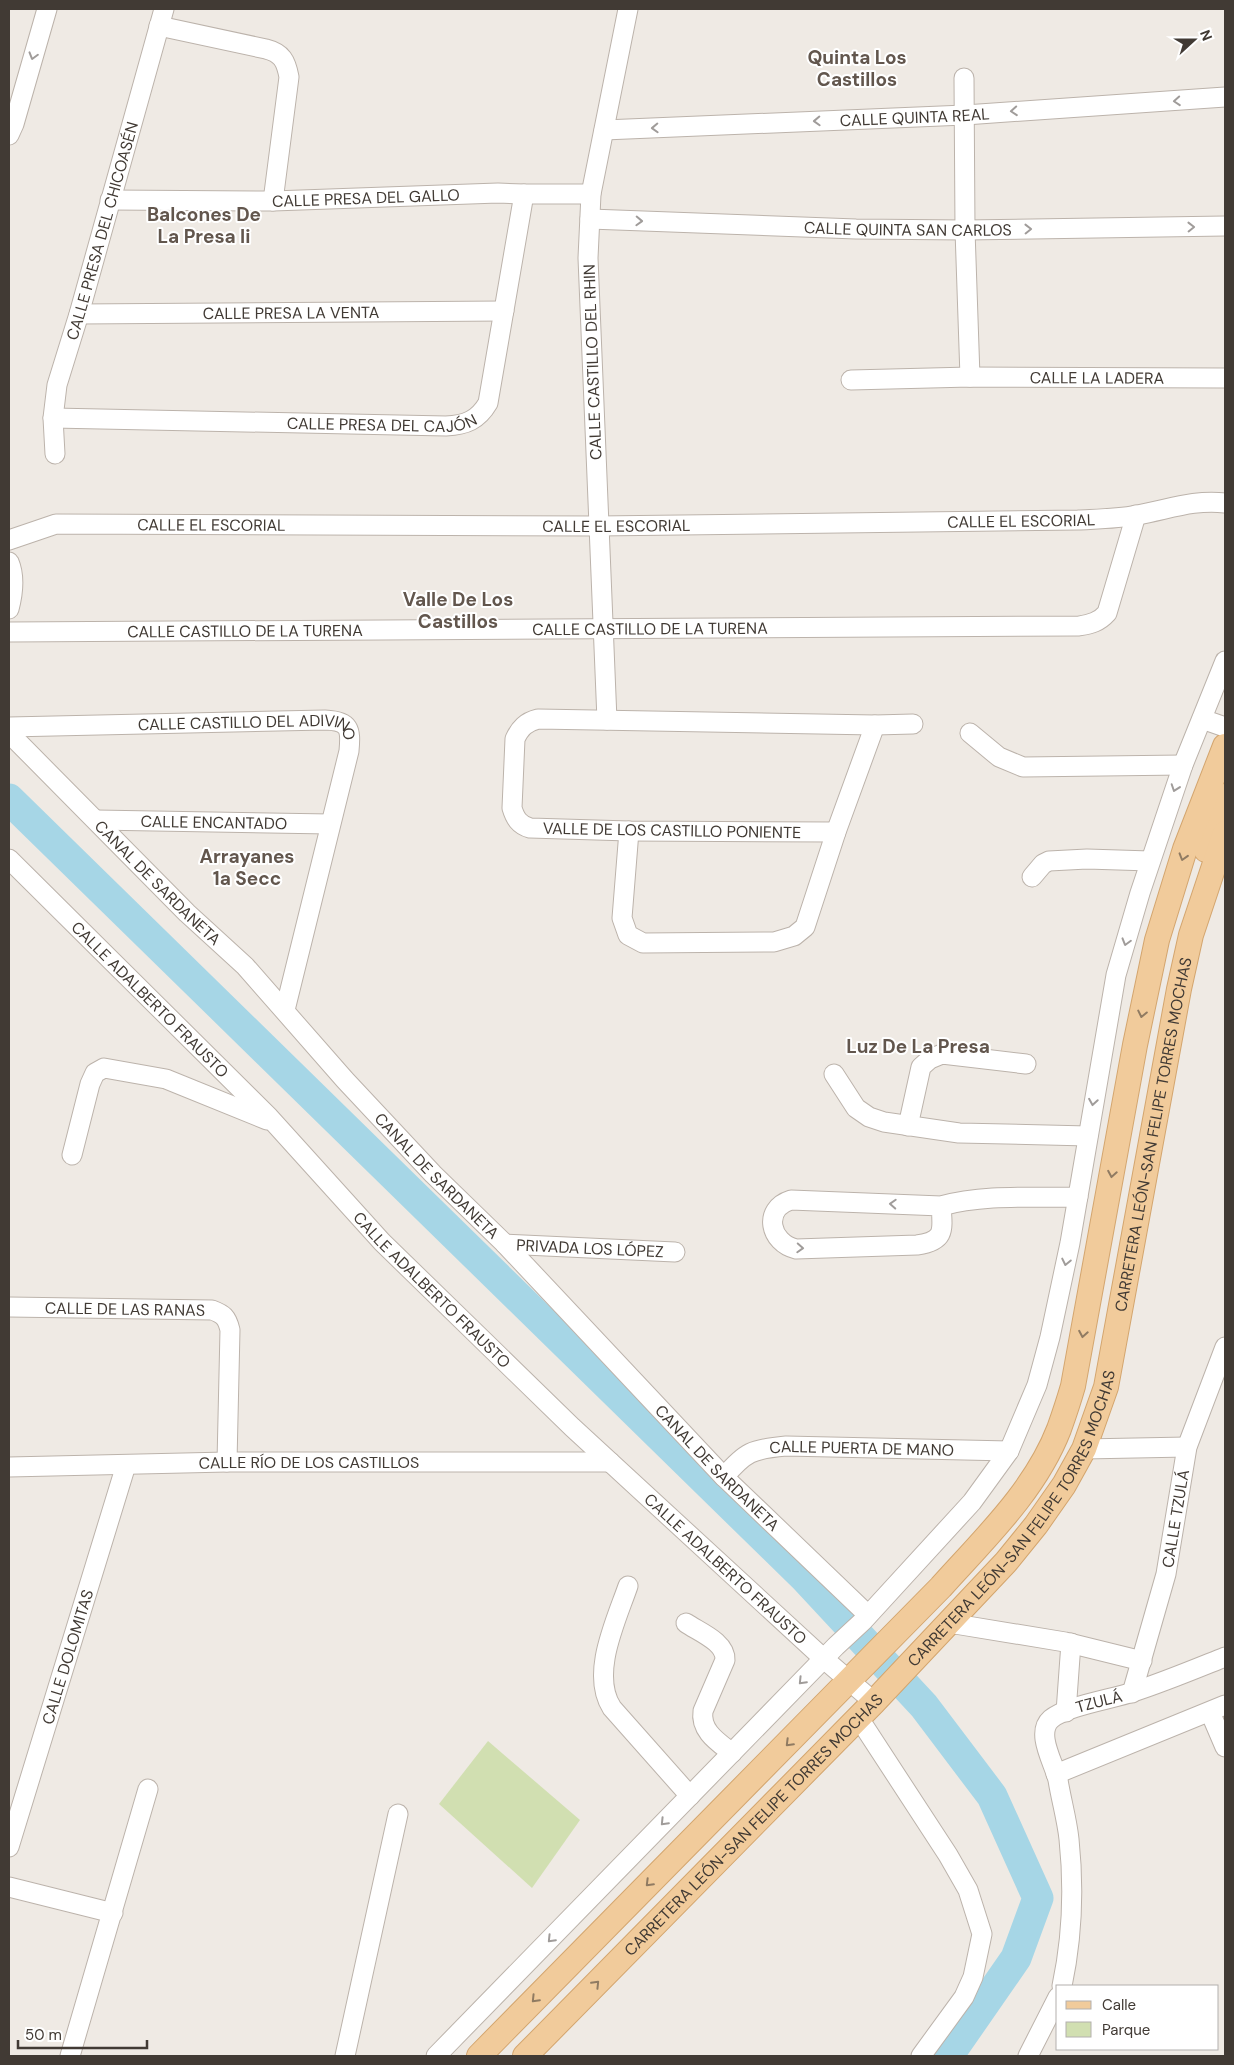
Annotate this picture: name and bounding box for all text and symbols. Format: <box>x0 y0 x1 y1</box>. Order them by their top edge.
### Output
north arrow <box>1169 15 1219 65</box>
text: N <box>1196 27 1216 43</box>
district label: Quinta Los Castillos <box>807 45 907 92</box>
one-way arrow <box>29 51 39 59</box>
one-way arrow <box>1172 95 1180 106</box>
street label: CALLE QUINTA REAL <box>839 103 990 131</box>
one-way arrow <box>1010 106 1018 117</box>
one-way arrow <box>813 116 820 126</box>
street label: CALLE PRESA DEL CHICOASÉN <box>62 119 143 343</box>
one-way arrow <box>651 123 658 133</box>
street label: CALLE PRESA DEL GALLO <box>272 184 460 212</box>
district label: Balcones De La Presa Ii <box>147 202 261 249</box>
one-way arrow <box>635 216 643 226</box>
street label: CALLE QUINTA SAN CARLOS <box>803 217 1012 241</box>
one-way arrow <box>1188 222 1195 232</box>
one-way arrow <box>1025 224 1033 234</box>
street label: CALLE CASTILLO DEL RHIN <box>579 264 606 460</box>
street label: CALLE PRESA LA VENTA <box>203 302 380 324</box>
street label: CALLE LA LADERA <box>1030 367 1165 389</box>
street label: CALLE PRESA DEL CAJÓN <box>287 409 481 437</box>
street label: CALLE EL ESCORIAL <box>947 509 1096 533</box>
street label: CALLE EL ESCORIAL <box>137 514 286 536</box>
street label: CALLE EL ESCORIAL <box>542 515 691 537</box>
district label: Valle De Los Castillos <box>403 587 513 634</box>
street label: CALLE CASTILLO DE LA TURENA <box>532 618 768 640</box>
street label: CALLE CASTILLO DE LA TURENA <box>127 620 363 642</box>
street label: CALLE CASTILLO DEL ADIVINO <box>138 710 360 742</box>
one-way arrow <box>1171 783 1181 791</box>
street label: CALLE ENCANTADO <box>140 811 288 834</box>
street label: CANAL DE SARDANETA <box>90 816 225 950</box>
street label: VALLE DE LOS CASTILLO PONIENTE <box>543 818 801 843</box>
district label: Arrayanes 1a Secc <box>200 844 294 891</box>
one-way arrow <box>1178 852 1188 860</box>
street label: CALLE ADALBERTO FRAUSTO <box>67 917 233 1082</box>
one-way arrow <box>1121 938 1131 946</box>
street label: CARRETERA LEÓN-SAN FELIPE TORRES MOCHAS <box>1110 955 1197 1313</box>
one-way arrow <box>1137 1009 1148 1018</box>
district label: Luz De La Presa <box>846 1034 990 1059</box>
one-way arrow <box>1089 1097 1099 1106</box>
street label: CANAL DE SARDANETA <box>370 1108 504 1244</box>
one-way arrow <box>1108 1169 1118 1178</box>
one-way arrow <box>888 1198 896 1209</box>
street label: CALLE ADALBERTO FRAUSTO <box>349 1207 515 1373</box>
street label: PRIVADA LOS LÓPEZ <box>516 1235 664 1262</box>
one-way arrow <box>796 1243 804 1254</box>
one-way arrow <box>1061 1257 1072 1266</box>
street label: CALLE DE LAS RANAS <box>45 1298 205 1321</box>
one-way arrow <box>1079 1329 1089 1338</box>
street label: CARRETERA LEÓN-SAN FELIPE TORRES MOCHAS <box>903 1368 1120 1671</box>
street label: CANAL DE SARDANETA <box>650 1400 784 1536</box>
street label: CALLE PUERTA DE MANO <box>768 1436 954 1461</box>
street label: CALLE RÍO DE LOS CASTILLOS <box>198 1452 419 1474</box>
street label: CALLE TZULÁ <box>1157 1468 1194 1569</box>
street label: CALLE ADALBERTO FRAUSTO <box>640 1489 811 1649</box>
street label: CALLE DOLOMITAS <box>37 1587 98 1727</box>
one-way arrow <box>799 1675 808 1684</box>
street label: TZULÁ <box>1073 1685 1125 1718</box>
street label: CARRETERA LEÓN-SAN FELIPE TORRES MOCHAS <box>620 1689 887 1961</box>
one-way arrow <box>785 1737 794 1746</box>
one-way arrow <box>661 1817 670 1826</box>
one-way arrow <box>646 1877 655 1886</box>
one-way arrow <box>547 1933 556 1942</box>
one-way arrow <box>590 1981 599 1990</box>
legend <box>1056 1985 1219 2050</box>
one-way arrow <box>532 1993 541 2002</box>
text: Calle <box>1102 1995 1136 2015</box>
scale bar <box>18 2018 146 2050</box>
text: Parque <box>1102 2020 1150 2040</box>
text: 50 m <box>25 2025 62 2045</box>

